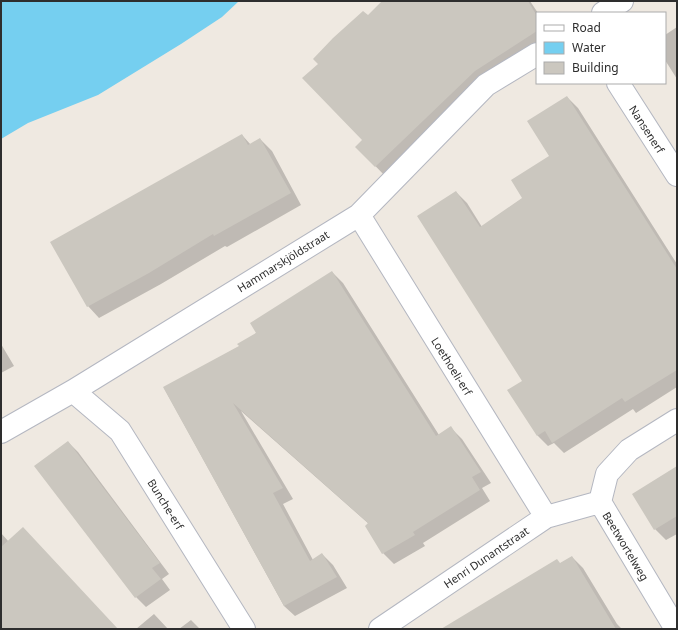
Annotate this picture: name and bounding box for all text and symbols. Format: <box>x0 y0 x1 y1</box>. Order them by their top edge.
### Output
legend <box>536 12 666 84</box>
text: Road <box>572 19 601 36</box>
text: Water <box>572 39 606 56</box>
text: Building <box>572 59 619 76</box>
street label: Nansenerf <box>626 102 669 157</box>
street label: Hammarskjöldstraat <box>234 227 332 295</box>
street label: Loethoeli-erf <box>428 334 476 399</box>
street label: Bunche-erf <box>145 476 188 533</box>
street label: Beetwortelweg <box>599 509 653 583</box>
street label: Henri Dunantstraat <box>440 523 532 591</box>

